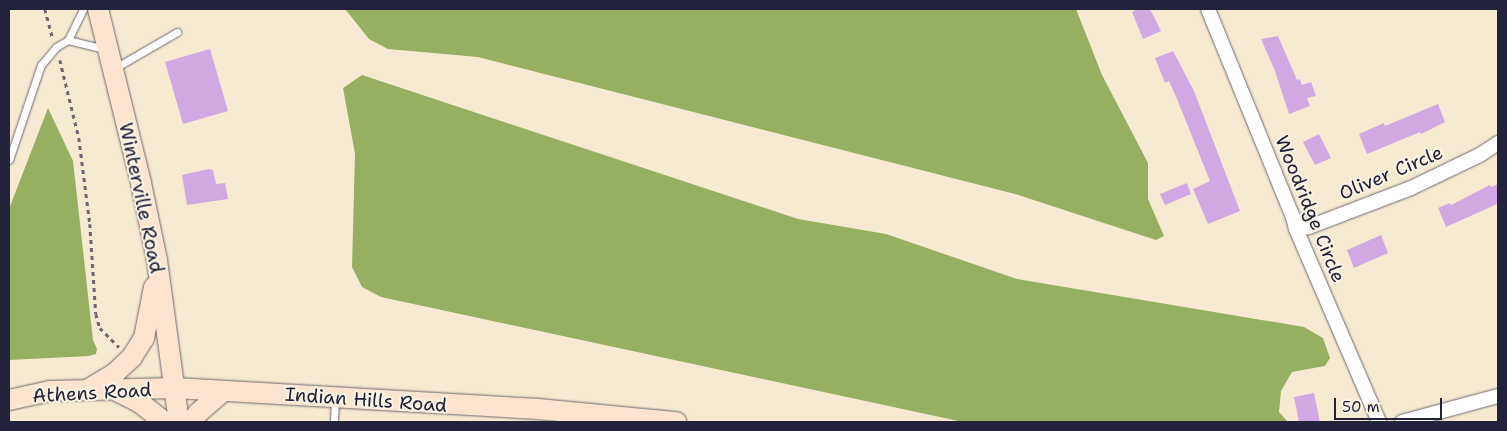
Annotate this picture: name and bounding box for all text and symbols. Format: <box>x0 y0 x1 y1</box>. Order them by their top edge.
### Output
street label: Winterville Road <box>114 121 168 275</box>
street label: Woodridge Circle <box>1270 132 1350 286</box>
street label: Oliver Circle <box>1336 141 1446 205</box>
street label: Athens Road <box>32 379 152 407</box>
street label: Indian Hills Road <box>284 383 448 417</box>
scale bar <box>1337 388 1444 420</box>
text: 50 m <box>1342 397 1380 417</box>

